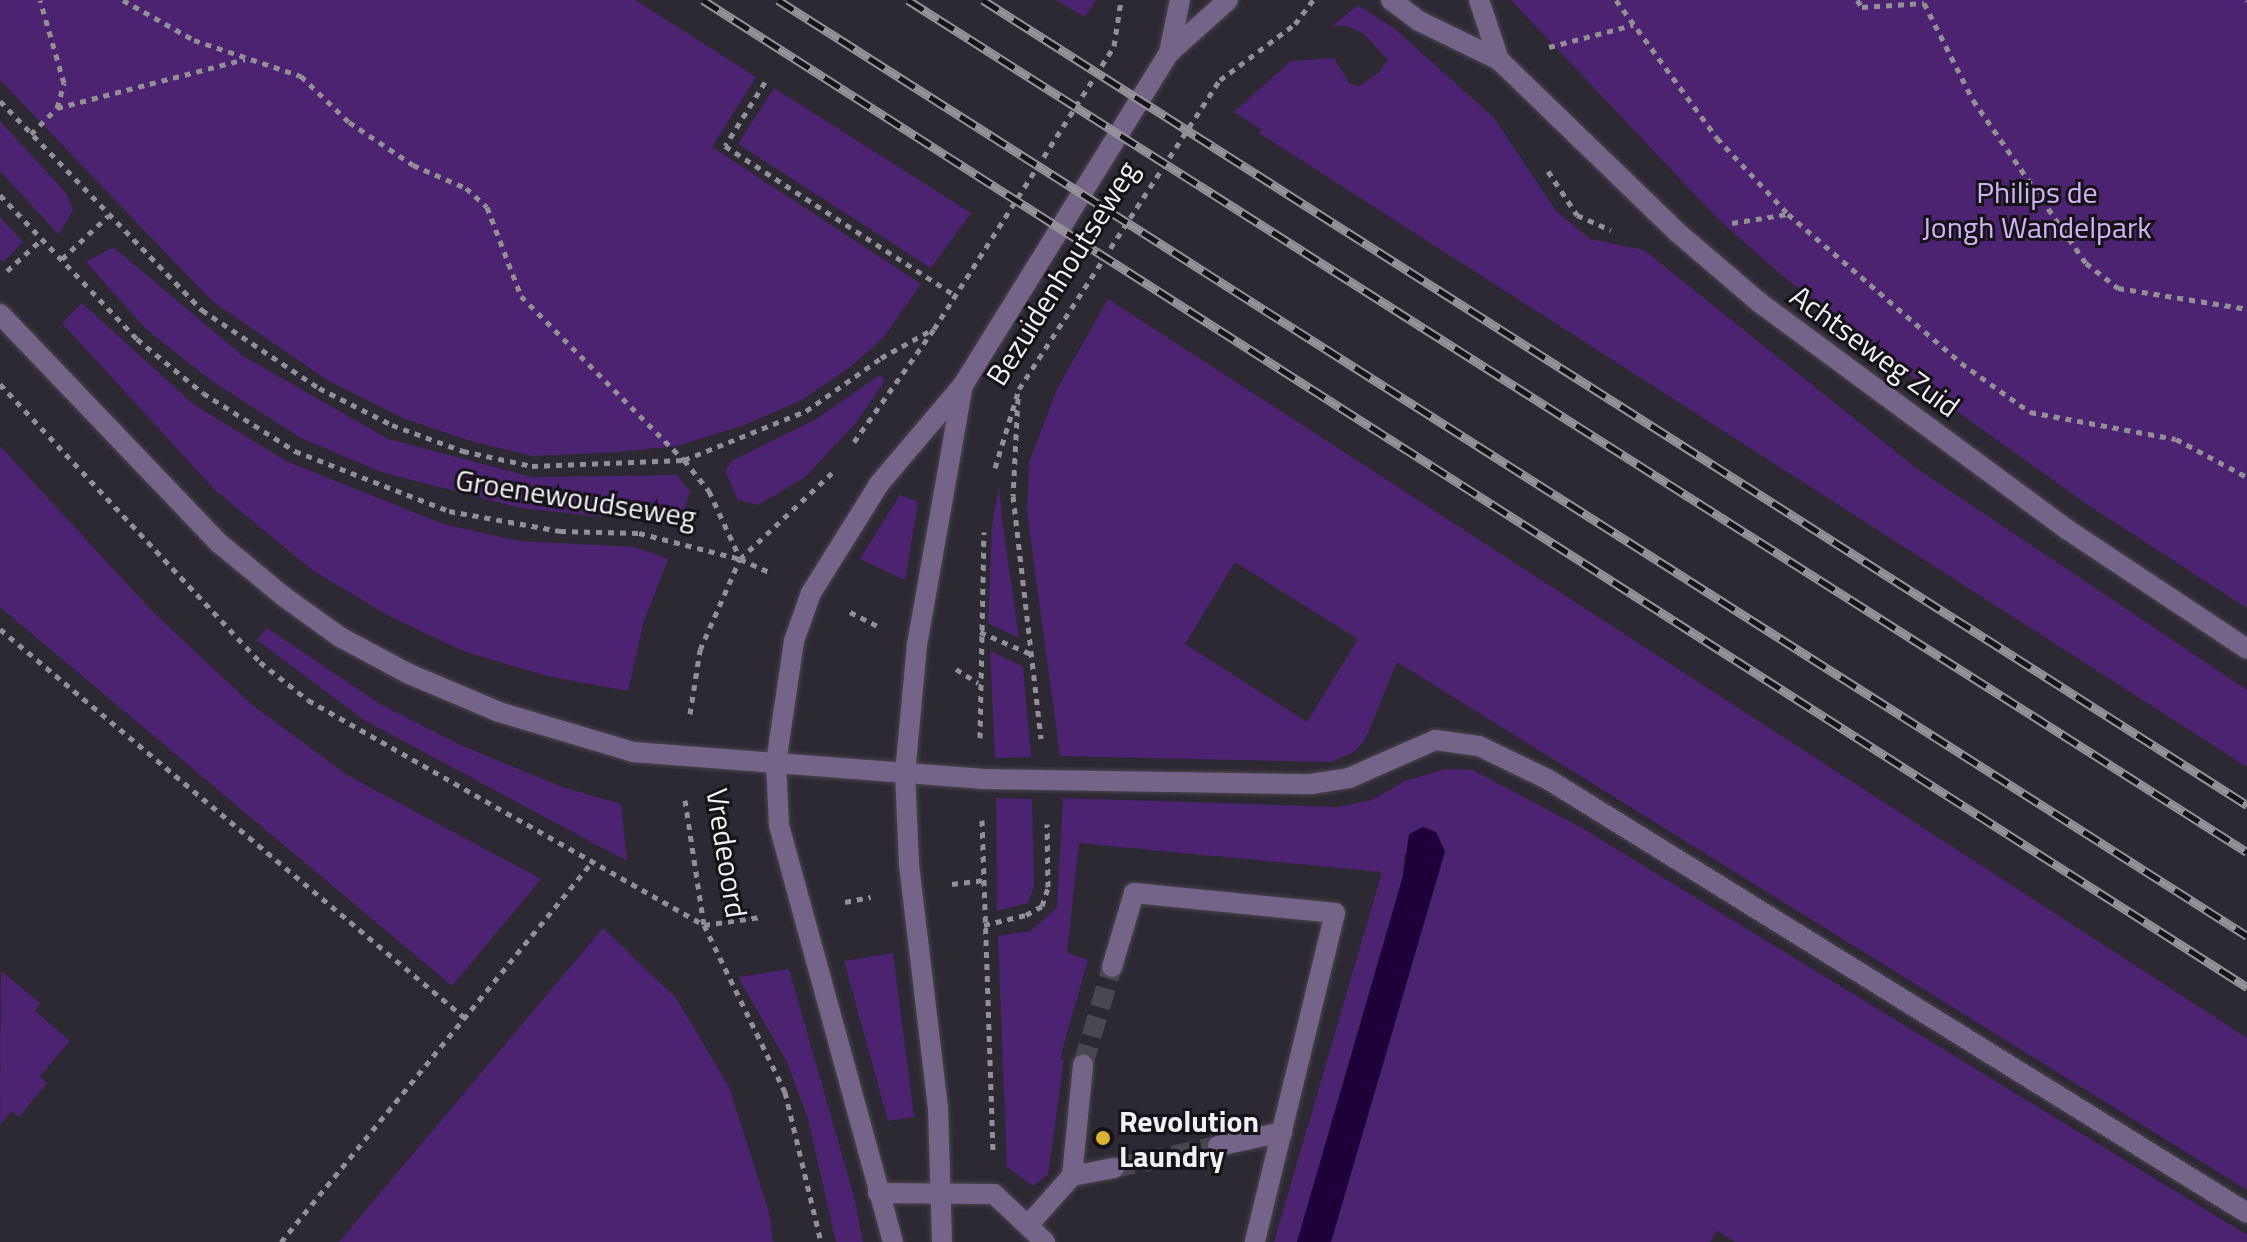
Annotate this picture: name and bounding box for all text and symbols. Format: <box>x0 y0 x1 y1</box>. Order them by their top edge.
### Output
street label: Bezuidenhoutseweg <box>978 154 1146 392</box>
park label: Philips de Jongh Wandelpark <box>1922 174 2152 244</box>
street label: Achtseweg Zuid <box>1783 278 1967 424</box>
street label: Groenewoudseweg <box>453 461 699 535</box>
street label: Vredeoord <box>699 786 755 920</box>
place label: Revolution Laundry <box>1119 1103 1259 1174</box>
marker: Revolution Laundry <box>1094 1129 1112 1147</box>

